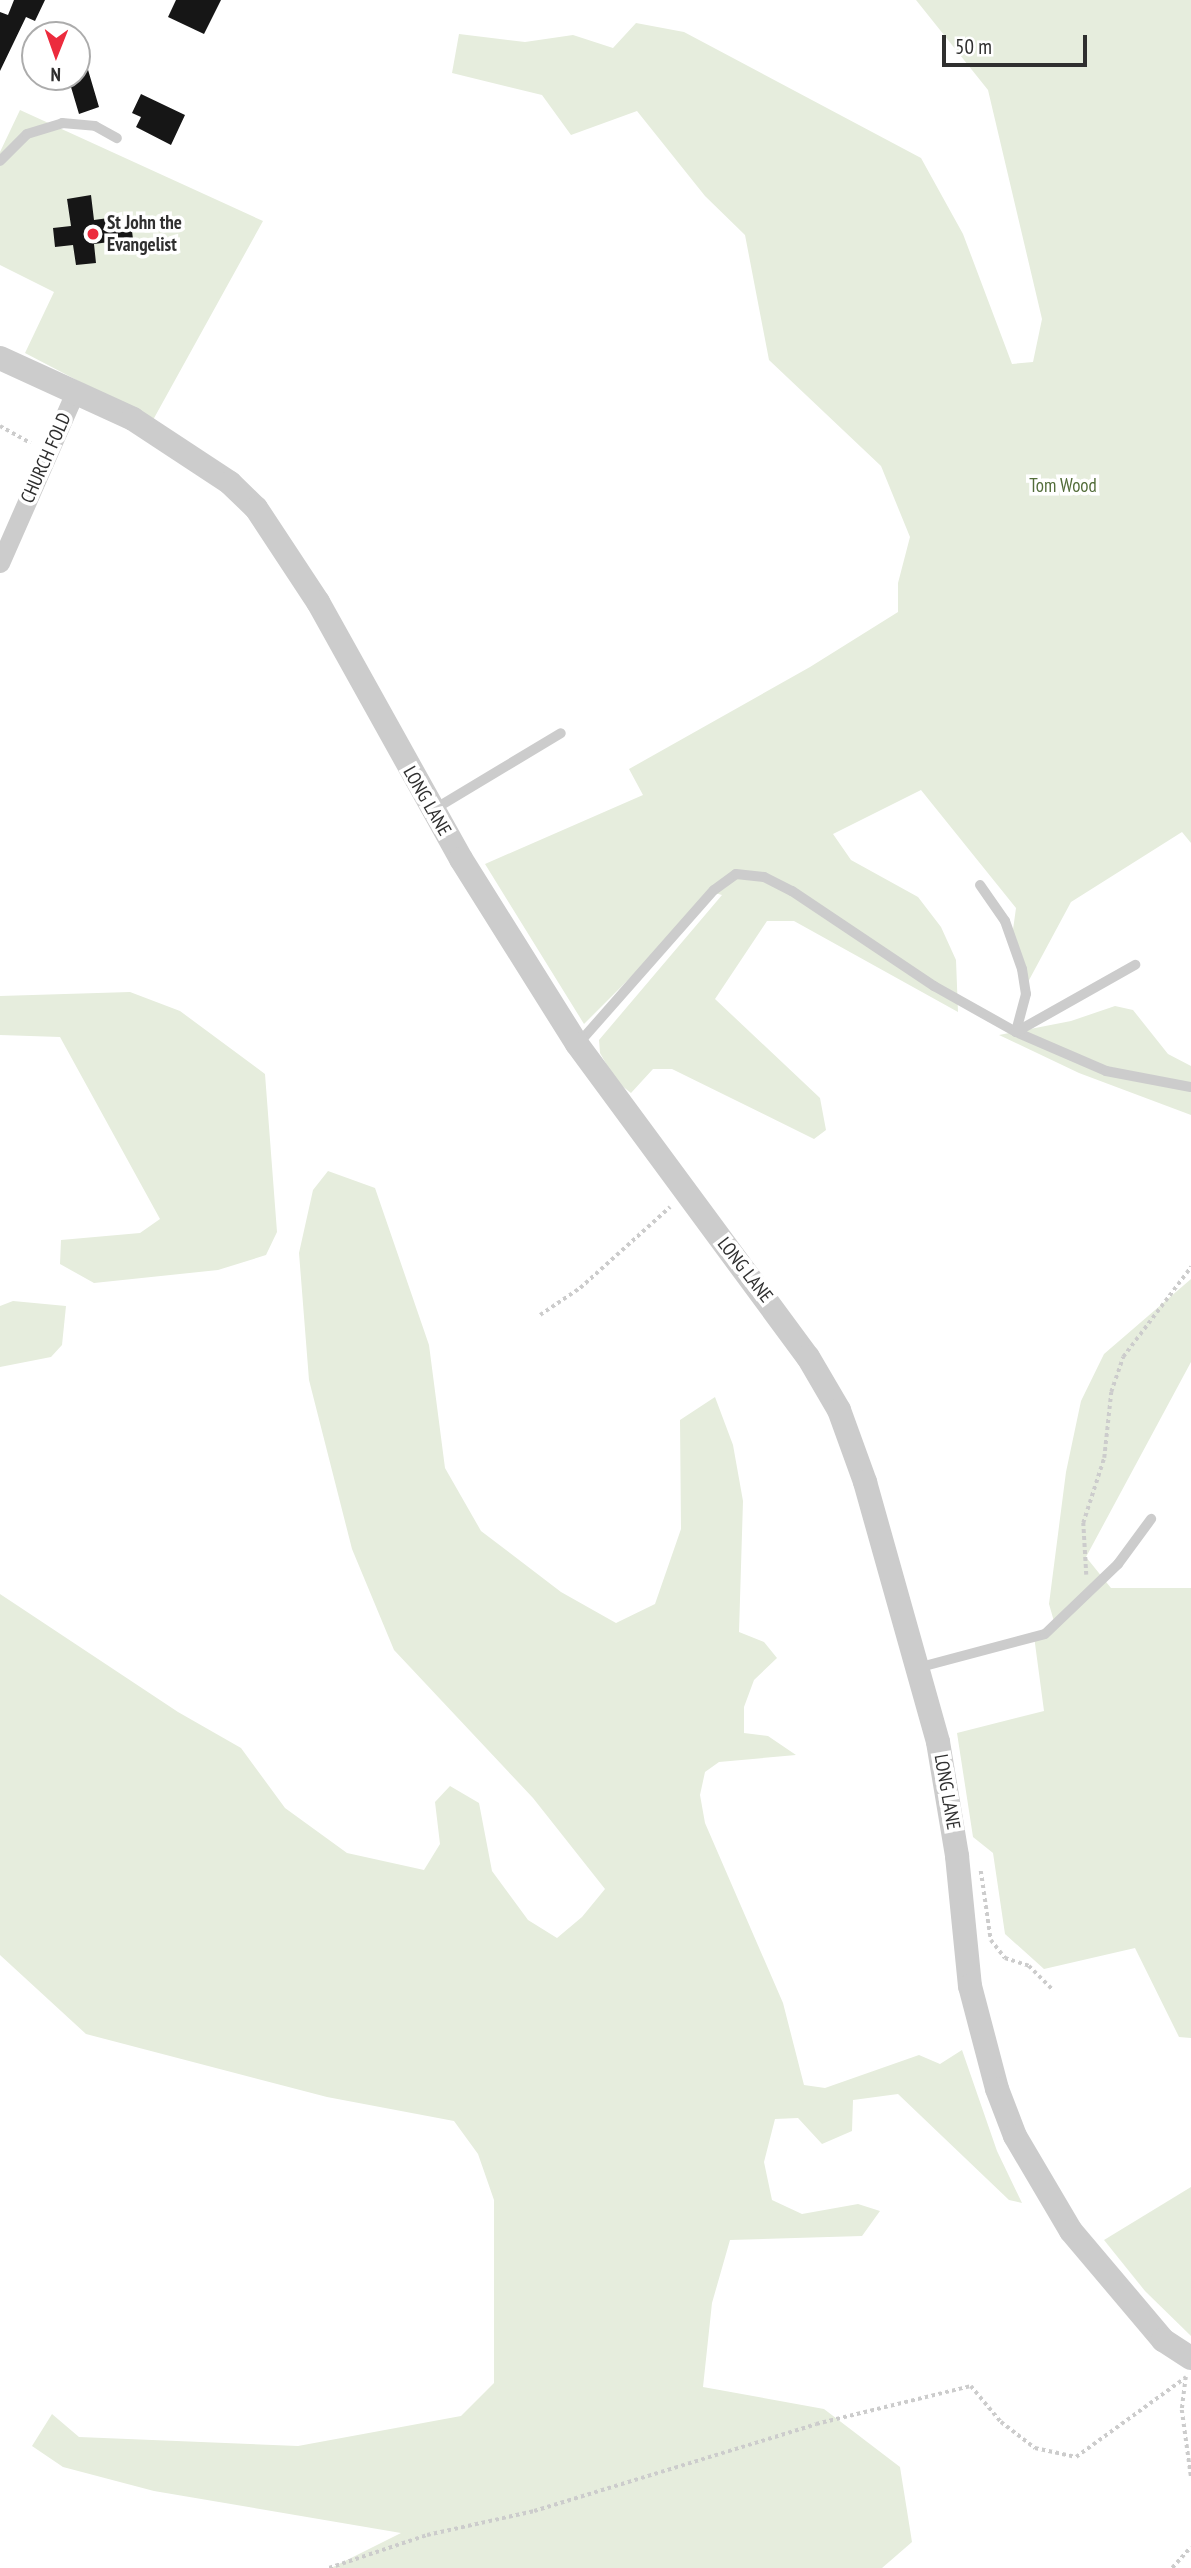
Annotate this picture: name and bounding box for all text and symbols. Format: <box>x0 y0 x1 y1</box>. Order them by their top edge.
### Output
north arrow <box>21 21 91 91</box>
scale bar <box>946 21 1091 65</box>
text: 50 m <box>955 33 992 60</box>
text: N <box>50 63 61 87</box>
place label: St John the Evangelist <box>107 212 182 256</box>
marker: St John the Evangelist <box>85 226 101 242</box>
street label: CHURCH FOLD <box>16 409 76 507</box>
park label: Tom Wood <box>1029 475 1097 497</box>
street label: LONG LANE <box>398 762 456 840</box>
street label: LONG LANE <box>713 1233 777 1307</box>
street label: LONG LANE <box>929 1753 965 1831</box>

